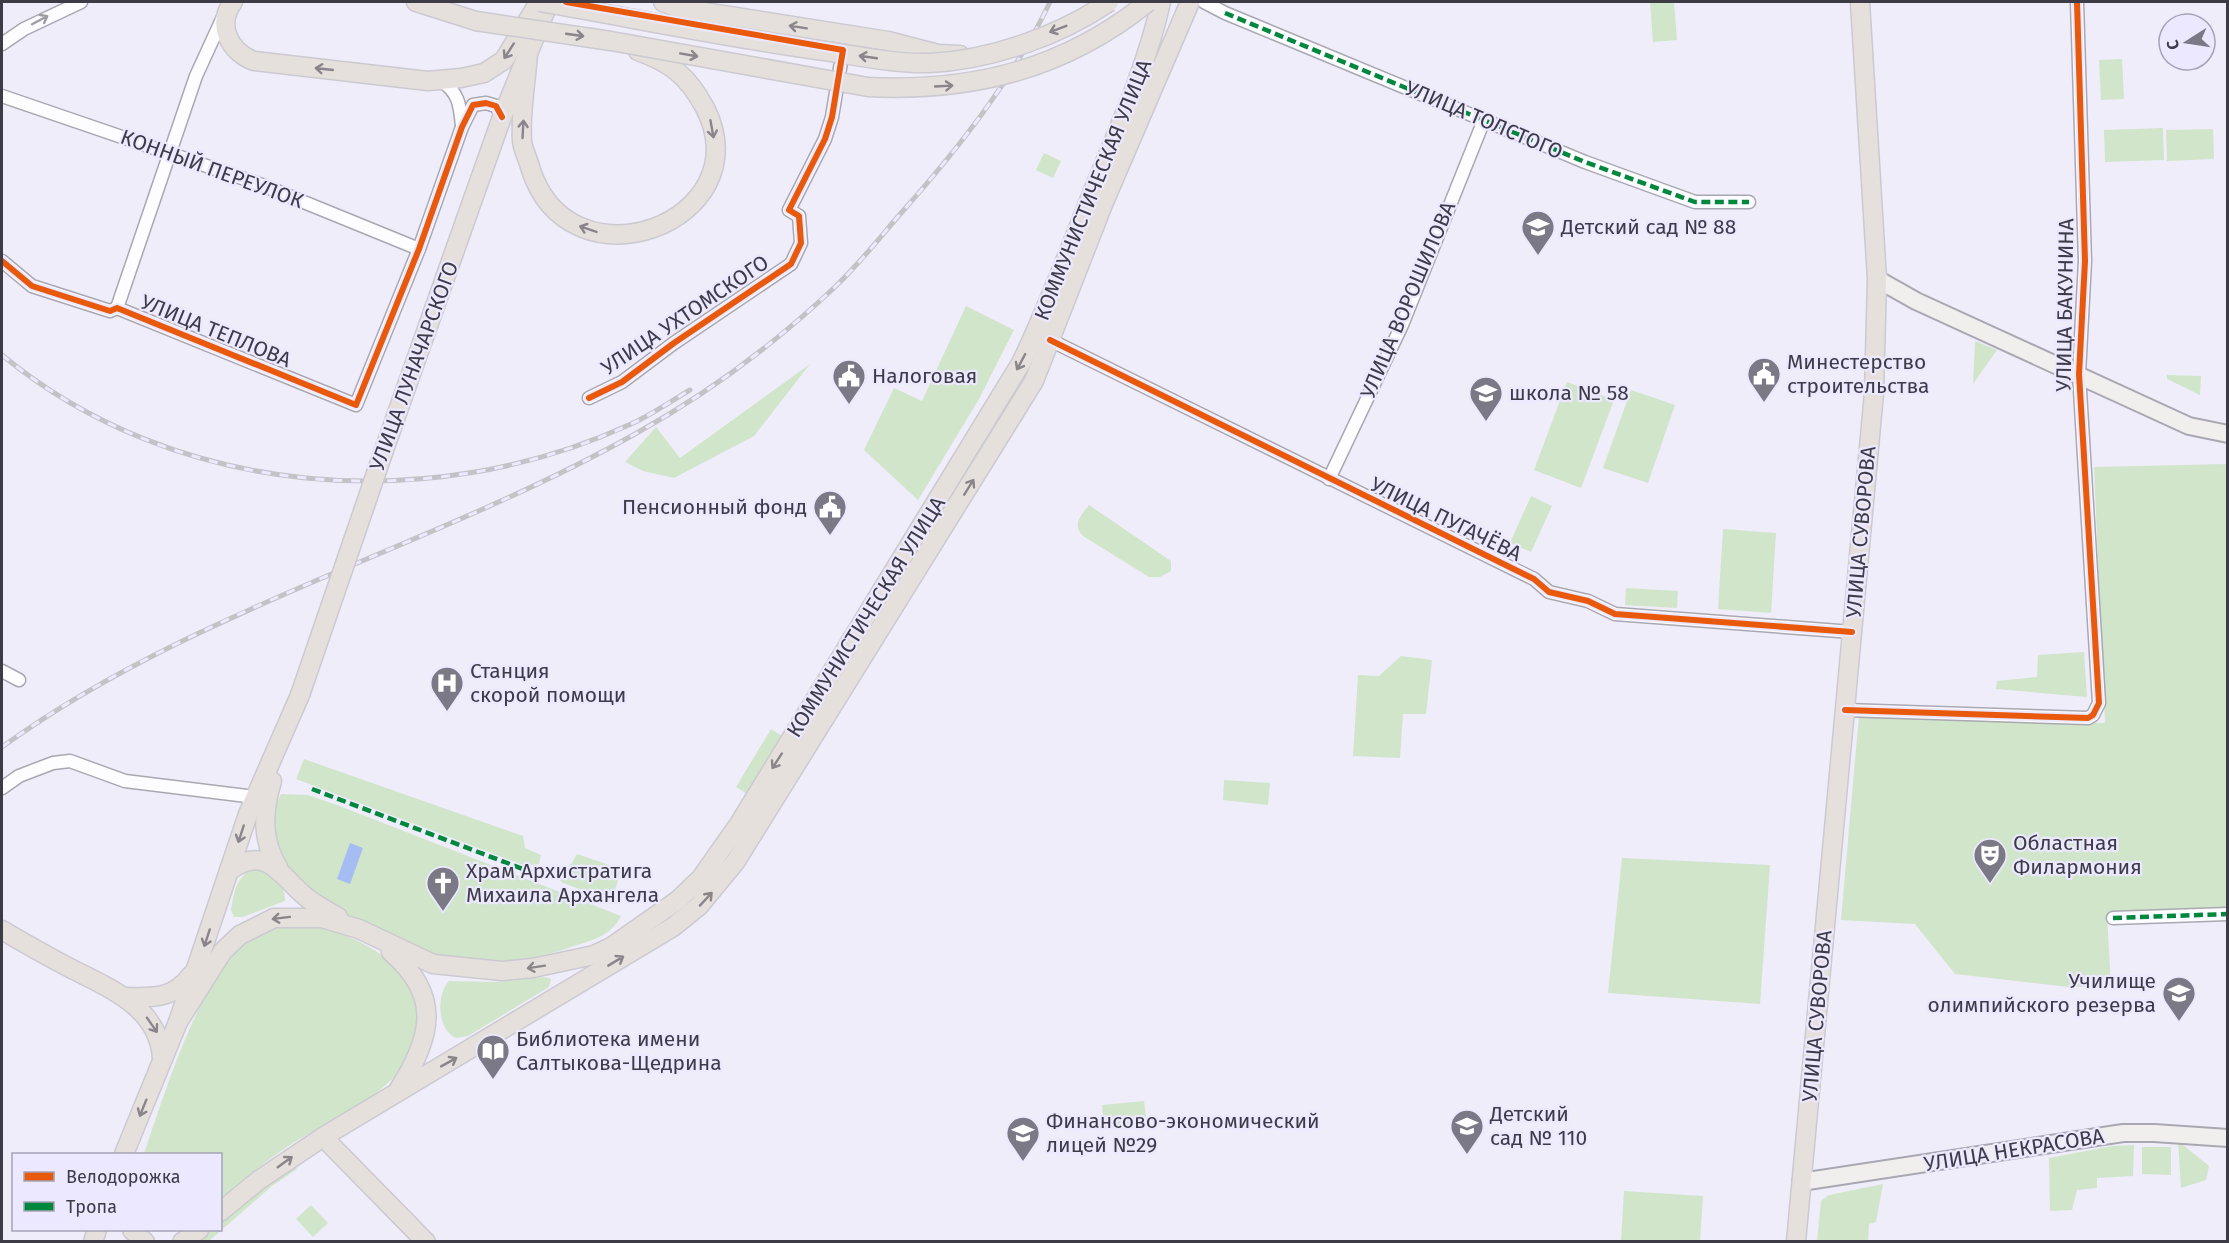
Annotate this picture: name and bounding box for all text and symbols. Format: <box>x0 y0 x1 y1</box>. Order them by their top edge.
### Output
north arrow <box>2157 12 2217 72</box>
one-way arrow <box>31 14 49 25</box>
one-way arrow <box>788 21 808 32</box>
one-way arrow <box>1049 25 1068 36</box>
one-way arrow <box>565 30 585 41</box>
text: С <box>2162 38 2183 51</box>
one-way arrow <box>502 43 515 60</box>
one-way arrow <box>679 50 699 61</box>
one-way arrow <box>859 52 878 63</box>
street label: КОММУНИСТИЧЕСКАЯ УЛИЦА <box>1029 56 1157 324</box>
one-way arrow <box>314 63 334 74</box>
street label: УЛИЦА ТОЛСТОГО <box>1401 75 1567 165</box>
one-way arrow <box>934 80 954 91</box>
one-way arrow <box>707 118 718 138</box>
one-way arrow <box>518 120 529 140</box>
street label: КОННЫЙ ПЕРЕУЛОК <box>117 124 308 214</box>
street label: УЛИЦА ВОРОШИЛОВА <box>1355 198 1461 402</box>
school or university icon: Детский сад № 88 <box>1520 209 1556 256</box>
place label: Детский сад № 88 <box>1560 214 1736 240</box>
street label: УЛИЦА БАКУНИНА <box>2050 218 2080 392</box>
one-way arrow <box>580 222 598 233</box>
street label: УЛИЦА УХТОМСКОГО <box>596 249 774 381</box>
street label: УЛИЦА ЛУНАЧАРСКОГО <box>364 258 464 474</box>
street label: УЛИЦА ТЕПЛОВА <box>137 289 295 373</box>
place label: Минестерство строительства <box>1787 349 1930 399</box>
one-way arrow <box>1015 353 1027 371</box>
public building icon: Минестерство строительства <box>1746 356 1782 403</box>
public building icon: Налоговая <box>831 358 867 405</box>
place label: Налоговая <box>872 363 977 389</box>
school or university icon: школа № 58 <box>1468 375 1504 422</box>
place label: школа № 58 <box>1509 380 1629 406</box>
street label: УЛИЦА СУВОРОВА <box>1841 445 1881 619</box>
street label: УЛИЦА ПУГАЧЁВА <box>1366 471 1526 567</box>
one-way arrow <box>964 479 976 496</box>
public building icon: Пенсионный фонд <box>812 489 848 536</box>
street label: КОММУНИСТИЧЕСКАЯ УЛИЦА <box>781 492 951 742</box>
place label: Пенсионный фонд <box>622 494 807 520</box>
place label: Станция скорой помощи <box>470 658 626 708</box>
hospital icon: Станция скорой помощи <box>429 665 465 712</box>
one-way arrow <box>771 752 783 769</box>
one-way arrow <box>235 824 246 843</box>
place label: Областная Филармония <box>2013 830 2142 880</box>
theatre icon: Областная Филармония <box>1972 837 2008 884</box>
place label: Храм Архистратига Михаила Архангела <box>466 858 659 908</box>
church icon: Храм Архистратига Михаила Архангела <box>425 865 461 912</box>
one-way arrow <box>698 891 713 906</box>
one-way arrow <box>272 912 291 923</box>
one-way arrow <box>201 928 212 947</box>
street label: УЛИЦА СУВОРОВА <box>1797 929 1837 1103</box>
one-way arrow <box>607 955 624 967</box>
one-way arrow <box>526 962 546 973</box>
place label: Училище олимпийского резерва <box>1927 968 2156 1018</box>
school or university icon: Училище олимпийского резерва <box>2161 975 2197 1022</box>
one-way arrow <box>145 1016 158 1033</box>
place label: Библиотека имени Салтыкова-Щедрина <box>516 1026 722 1076</box>
library icon: Библиотека имени Салтыкова-Щедрина <box>475 1033 511 1080</box>
one-way arrow <box>440 1056 458 1067</box>
one-way arrow <box>137 1098 148 1116</box>
place label: Детский сад № 110 <box>1489 1101 1587 1151</box>
place label: Финансово-экономический лицей №29 <box>1046 1108 1320 1158</box>
school or university icon: Детский сад № 110 <box>1449 1108 1485 1155</box>
school or university icon: Финансово-экономический лицей №29 <box>1005 1115 1041 1162</box>
street label: УЛИЦА НЕКРАСОВА <box>1922 1123 2106 1177</box>
legend <box>12 1153 222 1231</box>
one-way arrow <box>276 1156 292 1168</box>
text: Велодорожка <box>66 1166 181 1188</box>
text: Тропа <box>66 1196 117 1218</box>

